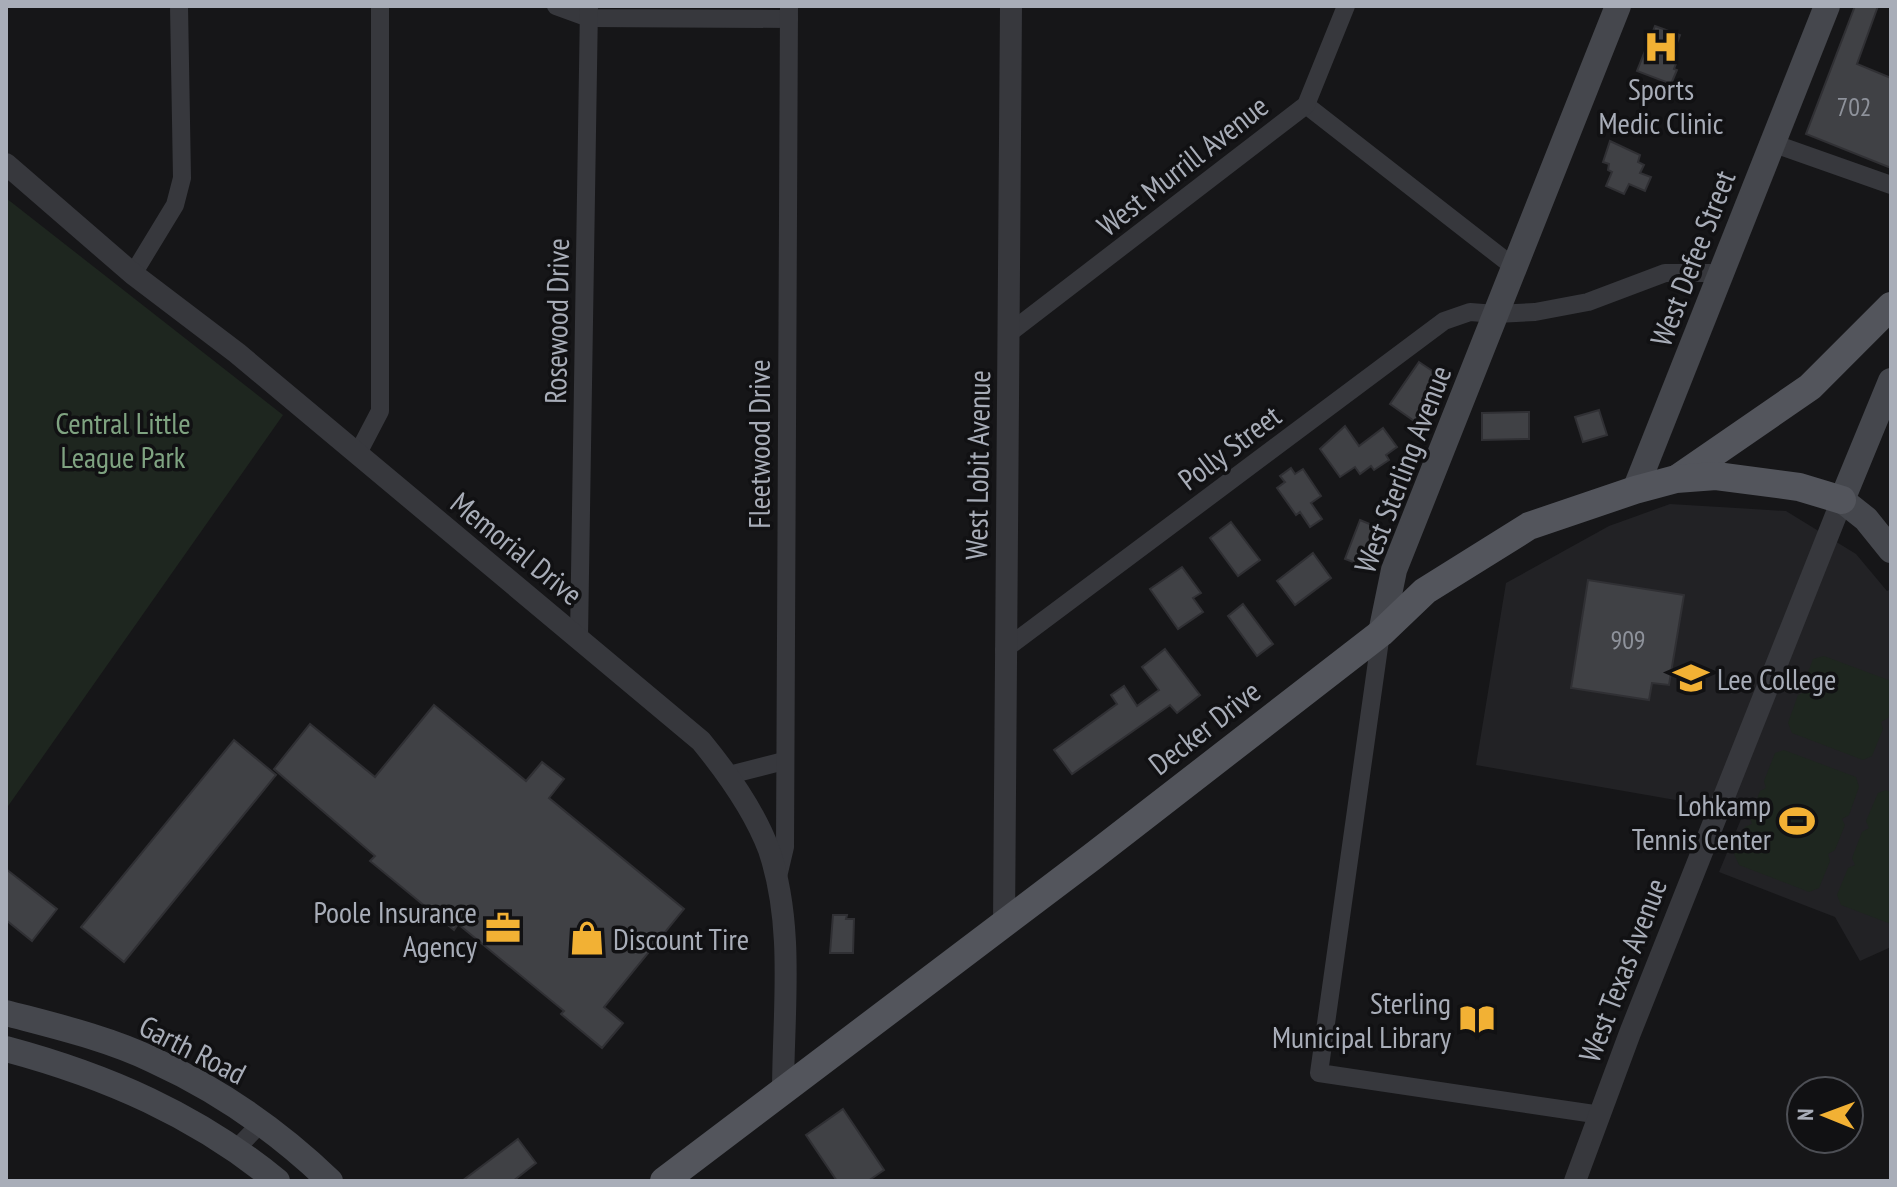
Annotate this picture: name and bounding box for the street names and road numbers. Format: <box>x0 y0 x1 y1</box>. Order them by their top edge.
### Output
street label: West Murrill Avenue <box>1089 86 1275 244</box>
street label: West Defee Street <box>1641 164 1744 351</box>
street label: Rosewood Drive <box>535 238 577 404</box>
street label: Fleetwood Drive <box>739 359 778 529</box>
street label: West Sterling Avenue <box>1345 360 1459 578</box>
street label: West Lobit Avenue <box>956 370 998 560</box>
street label: Polly Street <box>1170 395 1289 498</box>
street label: Memorial Drive <box>443 483 591 613</box>
street label: Decker Drive <box>1140 671 1268 783</box>
street label: West Texas Avenue <box>1569 873 1675 1067</box>
street label: Garth Road <box>133 1006 253 1092</box>

